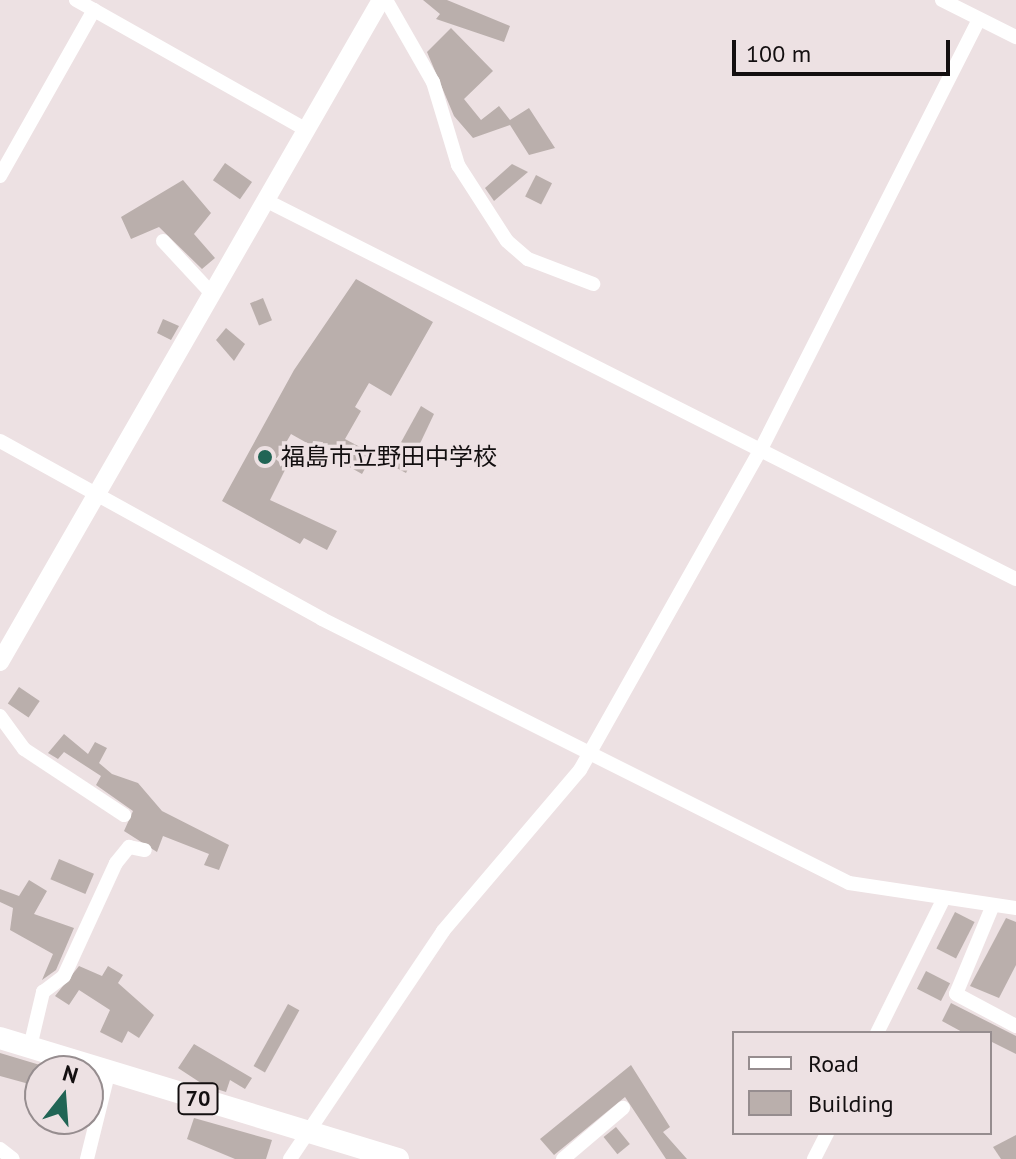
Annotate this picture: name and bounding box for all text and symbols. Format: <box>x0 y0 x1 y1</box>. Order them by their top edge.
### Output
scale bar <box>736 24 954 74</box>
text: 100 m <box>746 38 811 69</box>
place label: 福島市立野田中学校 <box>281 443 497 471</box>
marker: 福島市立野田中学校 <box>256 448 274 466</box>
legend <box>732 1031 992 1135</box>
text: Road <box>808 1048 859 1079</box>
north arrow <box>24 1055 104 1135</box>
text: N <box>59 1058 81 1089</box>
road number: 70 <box>176 1081 220 1117</box>
text: Building <box>808 1088 894 1119</box>

